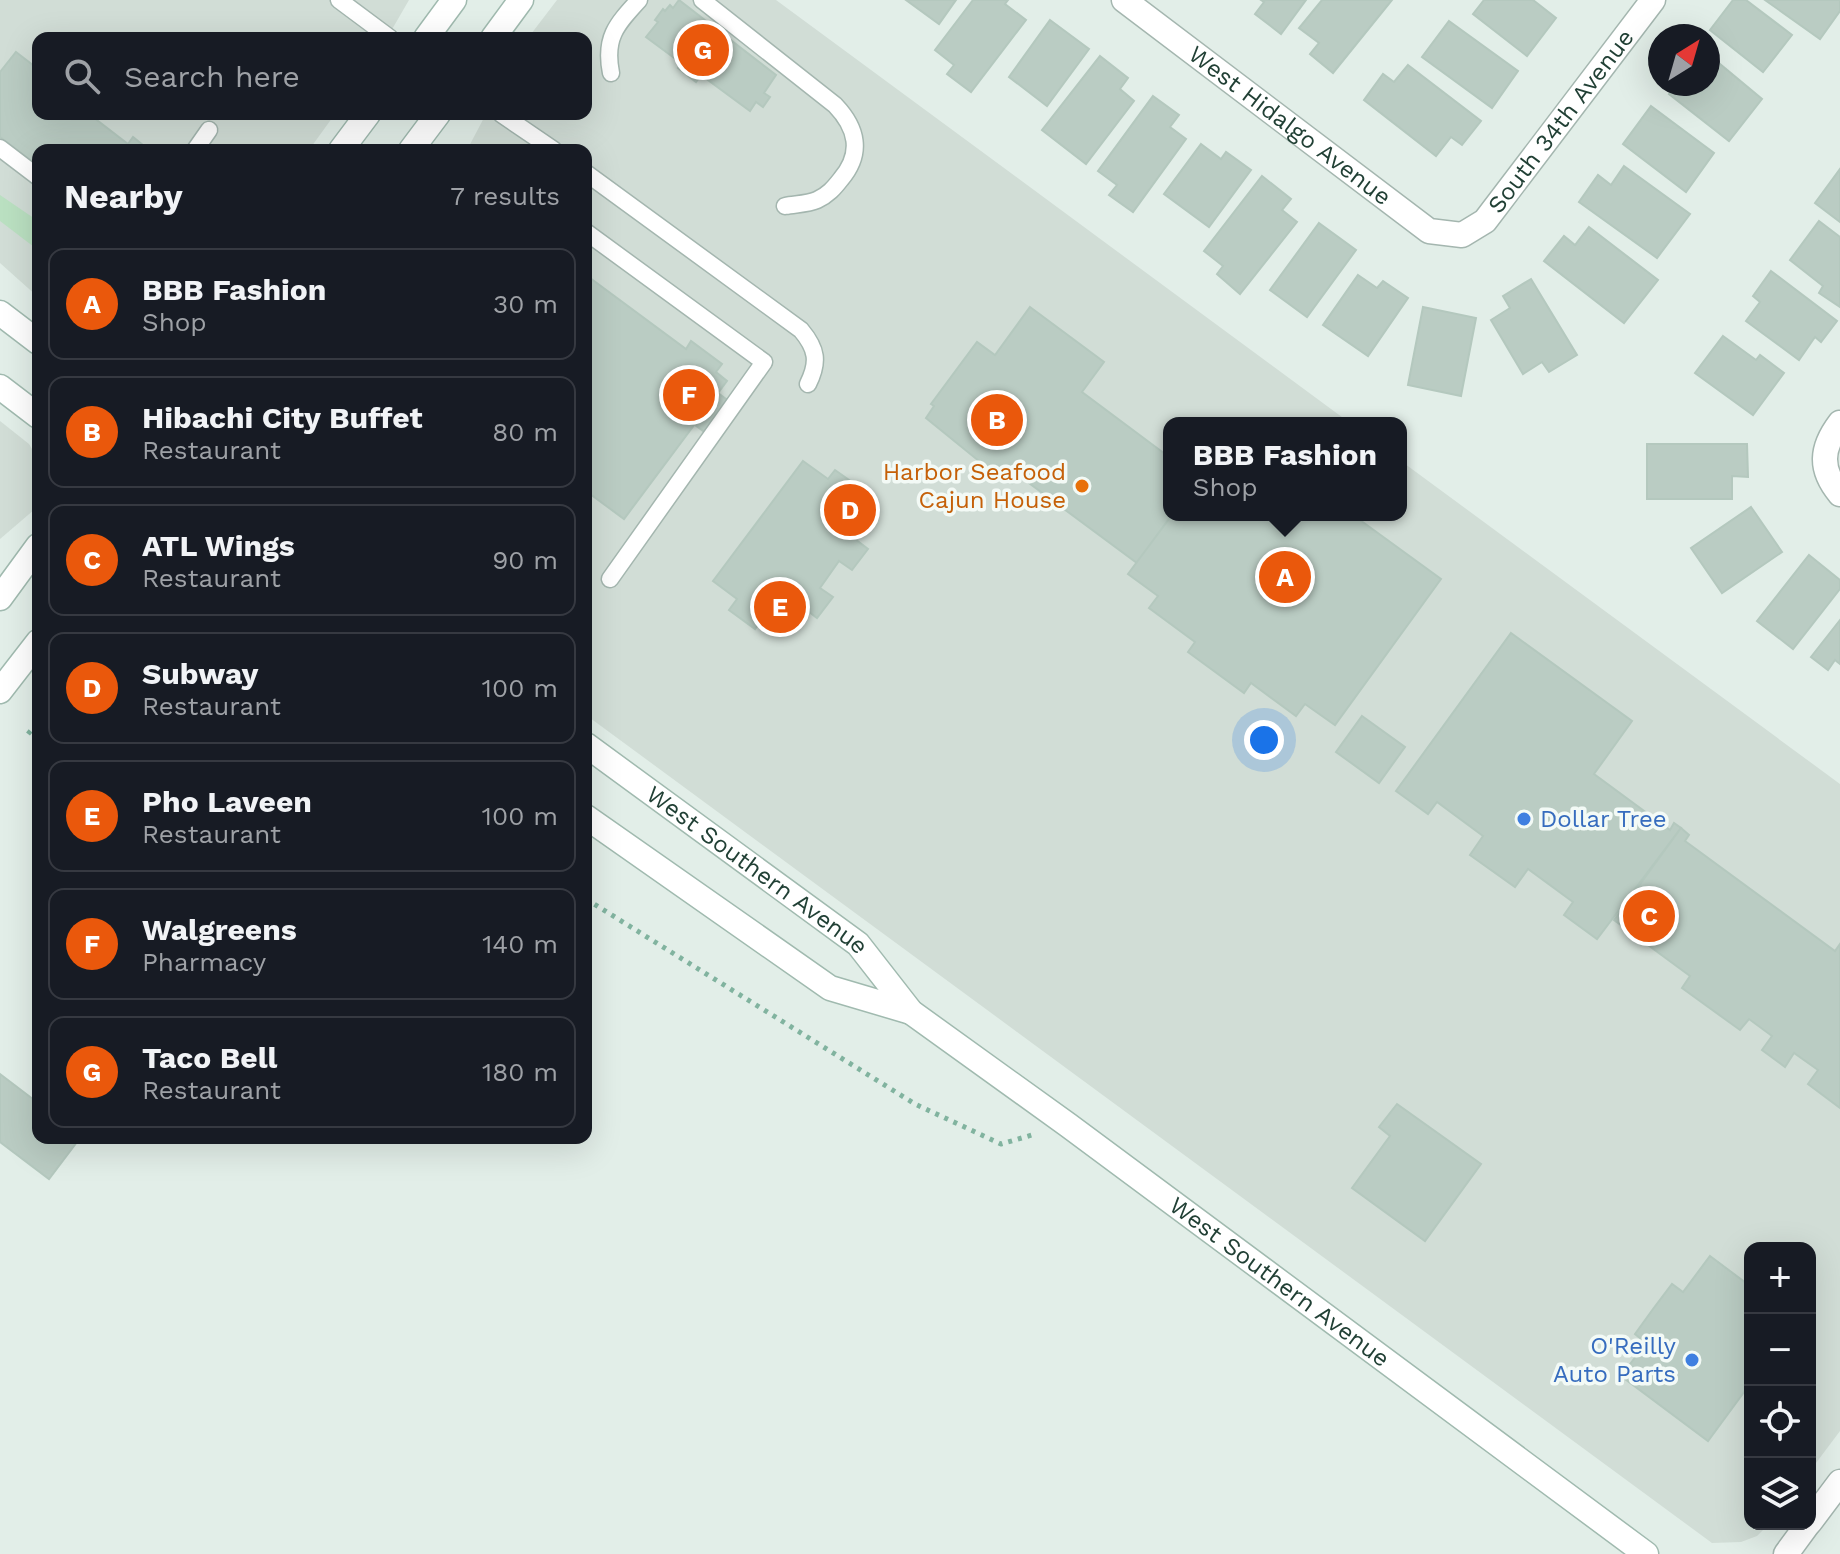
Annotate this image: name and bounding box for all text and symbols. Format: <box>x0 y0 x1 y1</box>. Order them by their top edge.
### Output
pin: G <box>677 20 729 80</box>
street label: South 34th Avenue <box>1482 24 1640 219</box>
north arrow <box>1648 24 1720 96</box>
search box <box>32 32 592 120</box>
street label: West Hidalgo Avenue <box>1183 40 1396 211</box>
icon: search <box>60 54 104 98</box>
text: Search here <box>124 59 300 94</box>
text: Nearby <box>64 176 183 216</box>
text: 7 results <box>450 181 560 211</box>
text: BBB Fashion <box>142 272 326 307</box>
text: A <box>83 289 101 319</box>
text: 30 m <box>493 289 558 319</box>
text: Shop <box>142 307 207 337</box>
pin: F <box>663 365 715 425</box>
pin: B <box>971 390 1023 450</box>
text: Hibachi City Buffet <box>142 400 423 435</box>
text: B <box>83 417 101 447</box>
text: 80 m <box>492 417 558 447</box>
popup <box>1163 417 1407 521</box>
text: Restaurant <box>142 435 281 465</box>
text: BBB Fashion <box>1193 437 1377 472</box>
place label: Harbor Seafood Cajun House <box>883 458 1066 514</box>
text: Shop <box>1193 472 1257 502</box>
marker: Harbor Seafood Cajun House <box>1073 477 1091 495</box>
pin: D <box>824 480 876 540</box>
text: ATL Wings <box>142 528 295 563</box>
text: C <box>83 545 101 575</box>
text: 90 m <box>492 545 558 575</box>
pin: A <box>1259 547 1311 607</box>
text: Restaurant <box>142 563 281 593</box>
pin: E <box>754 577 806 637</box>
text: Subway <box>142 656 258 691</box>
text: D <box>83 673 101 703</box>
text: 100 m <box>482 673 558 703</box>
text: Restaurant <box>142 691 281 721</box>
your location <box>1244 720 1284 760</box>
street label: West Southern Avenue <box>641 780 874 959</box>
text: Pho Laveen <box>142 784 312 819</box>
text: E <box>84 801 100 831</box>
text: 100 m <box>482 801 558 831</box>
place label: Dollar Tree <box>1540 805 1667 833</box>
marker: Dollar Tree <box>1515 810 1533 828</box>
text: Restaurant <box>142 819 281 849</box>
pin: C <box>1623 886 1675 946</box>
text: Walgreens <box>142 912 297 947</box>
text: F <box>84 929 100 959</box>
text: 140 m <box>482 929 558 959</box>
text: Pharmacy <box>142 947 266 977</box>
text: Taco Bell <box>142 1040 277 1075</box>
text: G <box>83 1057 101 1087</box>
text: 180 m <box>482 1057 558 1087</box>
text: Restaurant <box>142 1075 281 1105</box>
street label: West Southern Avenue <box>1164 1191 1395 1373</box>
map controls <box>1744 1242 1816 1530</box>
button: + <box>1744 1242 1816 1314</box>
button: − <box>1744 1314 1816 1386</box>
place label: O'Reilly Auto Parts <box>1553 1332 1677 1388</box>
marker: O'Reilly Auto Parts <box>1683 1351 1701 1369</box>
button: locate <box>1744 1386 1816 1458</box>
button: layers <box>1744 1458 1816 1530</box>

